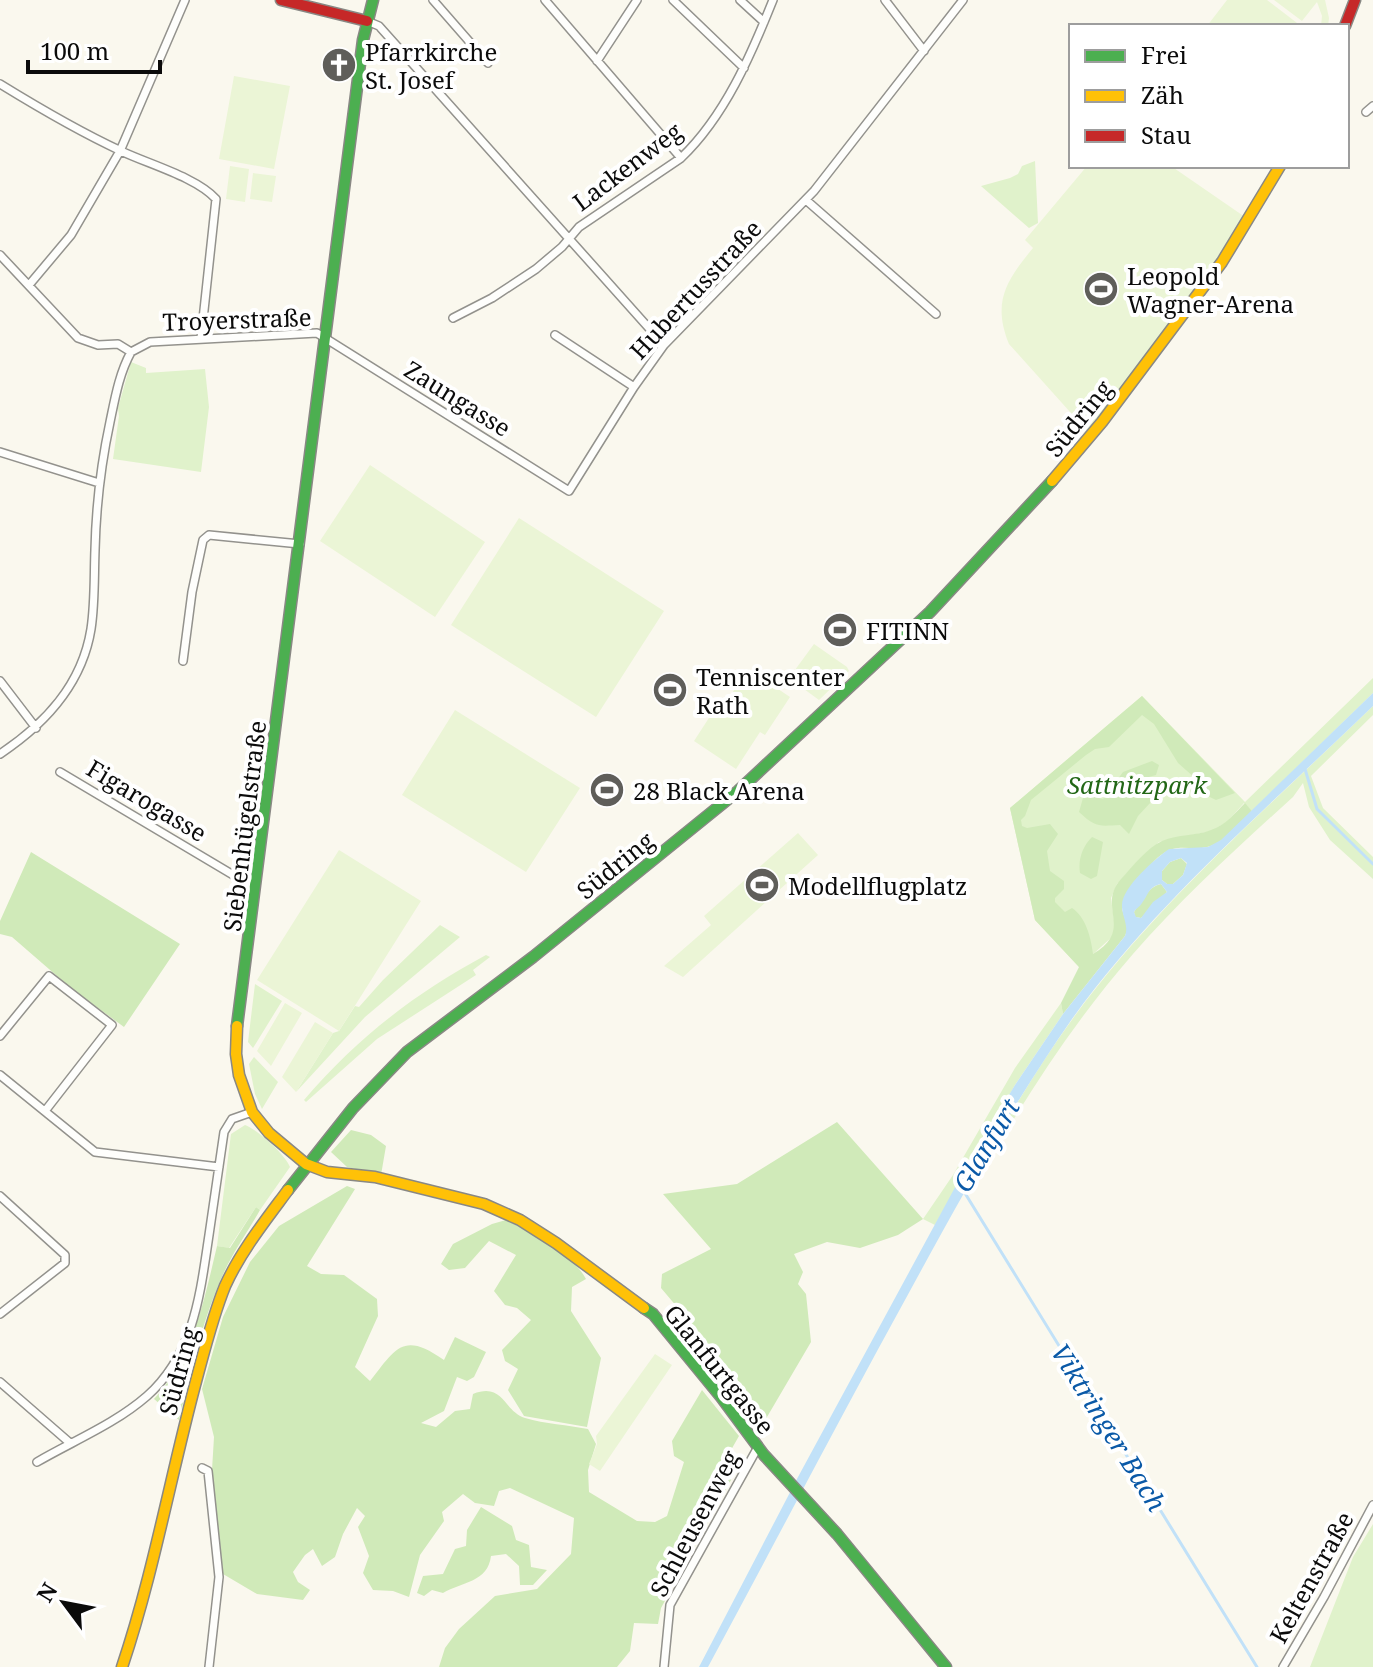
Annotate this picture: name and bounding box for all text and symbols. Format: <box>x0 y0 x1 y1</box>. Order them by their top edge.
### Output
scale bar <box>28 24 160 74</box>
legend <box>1069 24 1349 168</box>
text: 100 m <box>40 34 109 67</box>
place label: Pfarrkirche St. Josef <box>365 35 497 96</box>
text: Frei <box>1141 38 1187 71</box>
church icon: Pfarrkirche St. Josef <box>320 46 358 84</box>
text: Zäh <box>1141 78 1184 111</box>
street label: Lackenweg <box>566 114 688 218</box>
text: Stau <box>1141 118 1191 151</box>
street label: Hubertusstraße <box>622 212 768 366</box>
place label: Leopold Wagner-Arena <box>1127 259 1294 320</box>
sports icon: Leopold Wagner-Arena <box>1082 270 1120 308</box>
street label: Troyerstraße <box>162 300 312 338</box>
street label: Zaungasse <box>399 352 517 444</box>
street label: Südring <box>1037 372 1119 464</box>
sports icon: FITINN <box>821 611 859 649</box>
place label: FITINN <box>866 614 949 647</box>
place label: Tenniscenter Rath <box>696 660 845 721</box>
sports icon: Tenniscenter Rath <box>651 671 689 709</box>
street label: Siebenhügelstraße <box>215 719 273 933</box>
street label: Figarogasse <box>81 751 213 849</box>
park label: Sattnitzpark <box>1067 768 1208 801</box>
sports icon: 28 Black Arena <box>588 771 626 809</box>
place label: 28 Black Arena <box>633 774 805 807</box>
street label: Südring <box>569 824 661 906</box>
sports icon: Modellflugplatz <box>743 866 781 904</box>
place label: Modellflugplatz <box>788 869 967 902</box>
water label: Glanfurt <box>944 1091 1028 1198</box>
street label: Glanfurtgasse <box>657 1297 783 1441</box>
street label: Südring <box>150 1323 206 1419</box>
water label: Viktringer Bach <box>1043 1336 1175 1518</box>
street label: Schleusenweg <box>642 1444 746 1602</box>
street label: Keltenstraße <box>1261 1505 1361 1649</box>
north arrow <box>24 1563 104 1643</box>
text: N <box>29 1577 64 1607</box>

